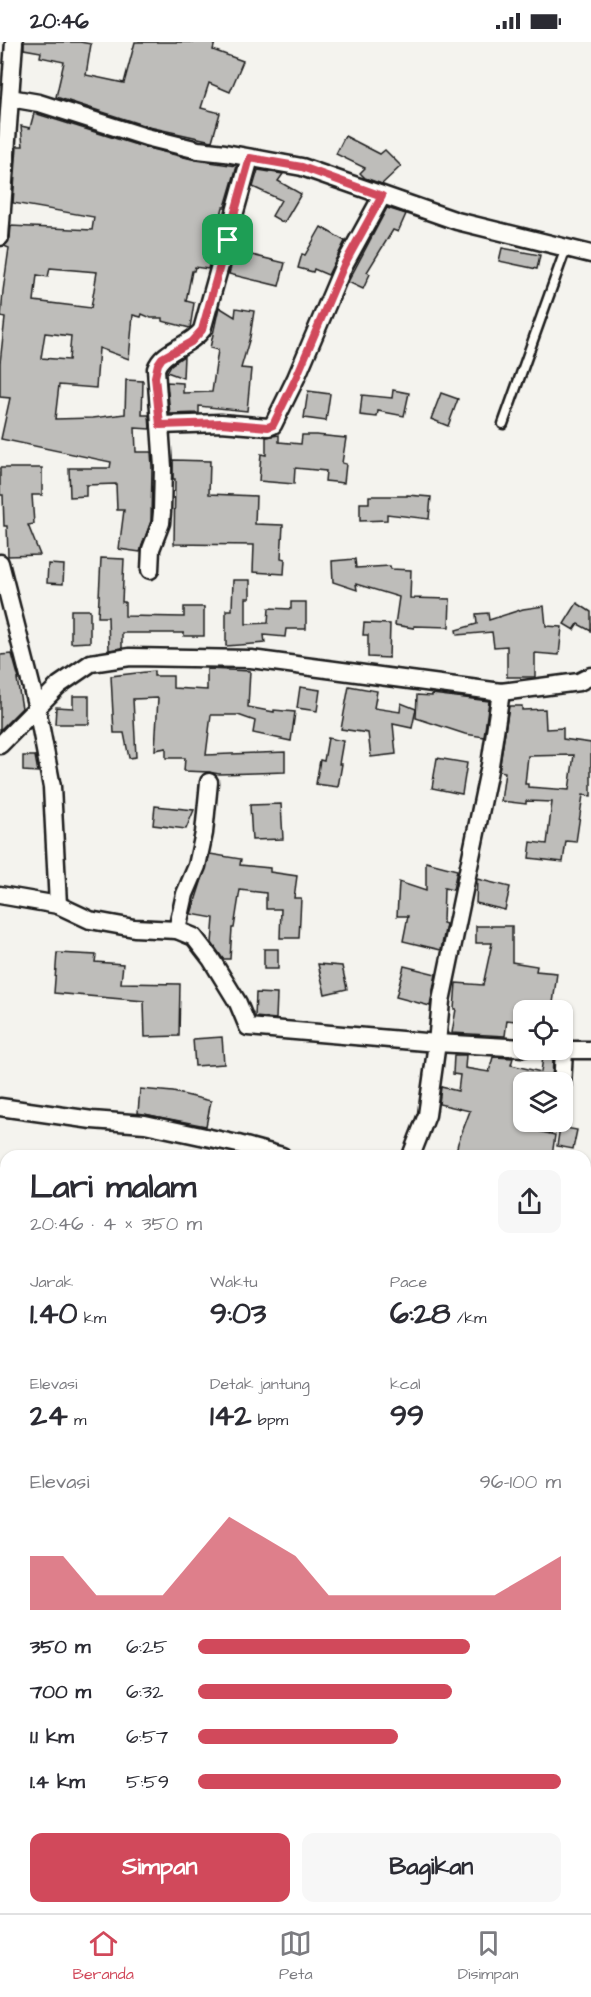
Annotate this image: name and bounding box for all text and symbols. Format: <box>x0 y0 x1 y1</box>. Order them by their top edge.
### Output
text: 20:46 <box>30 6 89 37</box>
pin <box>202 214 253 265</box>
icon: arrive <box>211 223 244 256</box>
map controls <box>513 1000 573 1132</box>
button: locate <box>513 1000 573 1060</box>
button: layers <box>513 1072 573 1132</box>
text: Lari malam <box>30 1164 196 1210</box>
button: share <box>498 1170 561 1233</box>
text: 20:46 · 4 × 350 m <box>30 1210 202 1238</box>
text: Jarak <box>30 1271 73 1293</box>
text: Waktu <box>210 1271 258 1293</box>
text: Pace <box>390 1271 427 1293</box>
text: 1.40 <box>30 1293 77 1335</box>
text: 9:03 <box>210 1293 266 1335</box>
text: 6:28 <box>390 1293 450 1335</box>
text: km <box>77 1307 106 1329</box>
text: /km <box>450 1307 486 1329</box>
text: Elevasi <box>30 1373 78 1395</box>
text: Detak jantung <box>210 1373 310 1395</box>
text: kcal <box>390 1373 421 1395</box>
text: 24 <box>30 1395 68 1437</box>
text: 142 <box>210 1395 251 1437</box>
text: 99 <box>390 1395 424 1437</box>
text: m <box>68 1409 86 1431</box>
text: bpm <box>251 1409 288 1431</box>
text: Elevasi <box>30 1468 89 1496</box>
text: 96–100 m <box>479 1468 561 1496</box>
text: 350 m <box>30 1633 91 1661</box>
text: 6:25 <box>126 1633 167 1661</box>
text: 700 m <box>30 1678 91 1706</box>
text: 6:32 <box>126 1678 164 1706</box>
text: 1.1 km <box>30 1723 74 1751</box>
text: 6:57 <box>126 1723 168 1751</box>
text: 1.4 km <box>30 1768 85 1796</box>
text: 5:59 <box>126 1768 169 1796</box>
button: Simpan <box>30 1833 290 1902</box>
button: Bagikan <box>302 1833 561 1902</box>
tab: Beranda <box>73 1927 134 1985</box>
tab: Peta <box>279 1927 313 1985</box>
tab: Disimpan <box>458 1927 518 1985</box>

